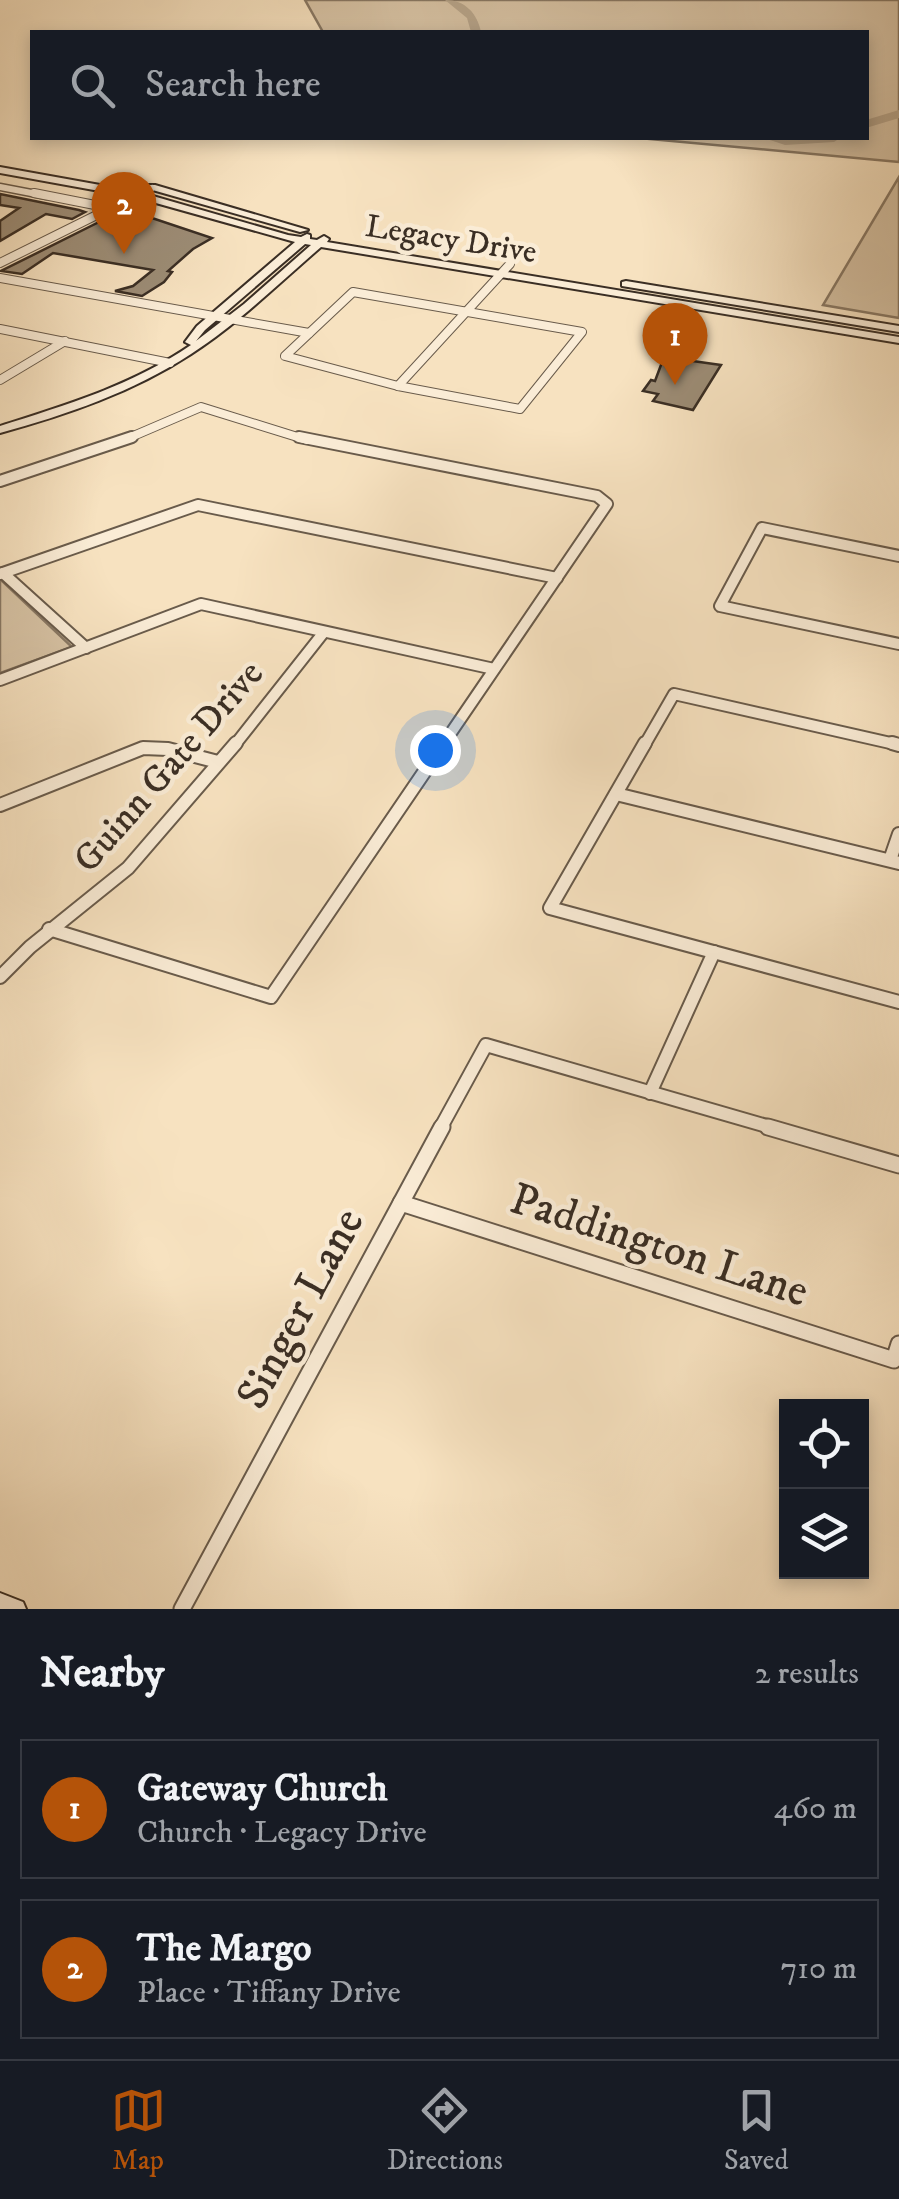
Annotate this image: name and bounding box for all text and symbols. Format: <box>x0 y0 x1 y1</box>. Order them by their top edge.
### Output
search box <box>30 30 869 140</box>
icon: search <box>65 58 120 113</box>
text: Search here <box>145 61 321 109</box>
pin: 2 <box>92 172 156 254</box>
street label: Legacy Drive <box>363 207 539 273</box>
pin: 1 <box>642 302 708 385</box>
street label: Guinn Gate Drive <box>64 651 274 883</box>
your location <box>410 725 461 776</box>
street label: Paddington Lane <box>503 1171 815 1321</box>
street label: Singer Lane <box>225 1199 377 1419</box>
map controls <box>779 1399 869 1579</box>
button: locate <box>779 1399 869 1489</box>
button: layers <box>779 1489 869 1579</box>
text: Nearby <box>40 1648 164 1700</box>
text: 2 results <box>755 1654 859 1694</box>
text: Gateway Church <box>137 1765 388 1813</box>
text: 1 <box>69 1789 80 1829</box>
text: 460 m <box>774 1789 857 1829</box>
text: Church · Legacy Drive <box>137 1813 427 1853</box>
text: The Margo <box>137 1925 311 1973</box>
text: 2 <box>67 1949 82 1989</box>
text: 710 m <box>780 1949 857 1989</box>
text: Place · Tiffany Drive <box>137 1973 401 2013</box>
tab: Map <box>111 2083 166 2178</box>
tab: Directions <box>387 2083 503 2178</box>
tab: Saved <box>724 2083 788 2178</box>

